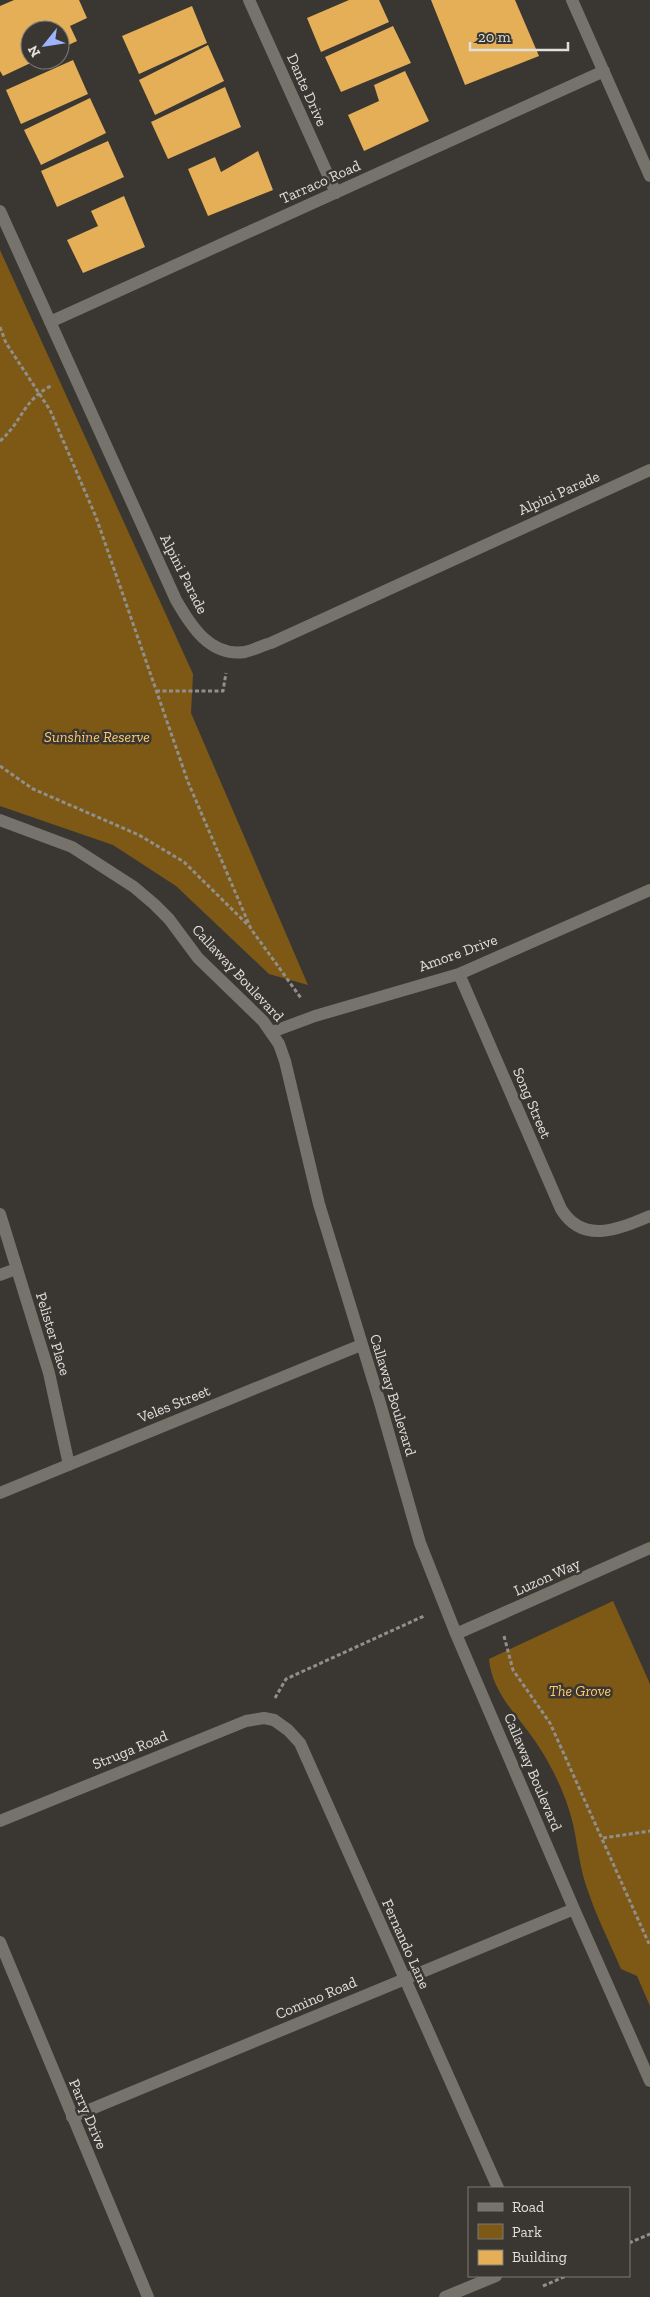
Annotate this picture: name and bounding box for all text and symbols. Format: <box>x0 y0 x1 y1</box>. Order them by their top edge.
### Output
north arrow <box>20 20 70 70</box>
scale bar <box>470 20 568 52</box>
text: 20 m <box>478 28 511 46</box>
text: N <box>24 42 44 60</box>
street label: Dante Drive <box>283 51 331 129</box>
street label: Tarraco Road <box>277 156 364 208</box>
street label: Alpini Parade <box>516 467 602 519</box>
street label: Alpini Parade <box>156 531 212 617</box>
park label: Sunshine Reserve <box>44 728 150 746</box>
street label: Callaway Boulevard <box>188 921 288 1026</box>
street label: Amore Drive <box>416 930 500 976</box>
street label: Song Street <box>509 1065 555 1142</box>
street label: Pelister Place <box>32 1290 74 1378</box>
street label: Callaway Boulevard <box>366 1332 420 1459</box>
street label: Veles Street <box>134 1381 213 1427</box>
street label: Luzon Way <box>511 1554 583 1600</box>
park label: The Grove <box>549 1682 611 1700</box>
street label: Callaway Boulevard <box>500 1710 566 1834</box>
street label: Struga Road <box>90 1726 171 1773</box>
street label: Fernando Lane <box>378 1896 434 1992</box>
street label: Comino Road <box>273 1973 360 2023</box>
street label: Parry Drive <box>65 2076 111 2152</box>
legend <box>468 2187 630 2277</box>
text: Road <box>512 2198 545 2216</box>
text: Park <box>512 2223 542 2241</box>
text: Building <box>512 2248 567 2266</box>

